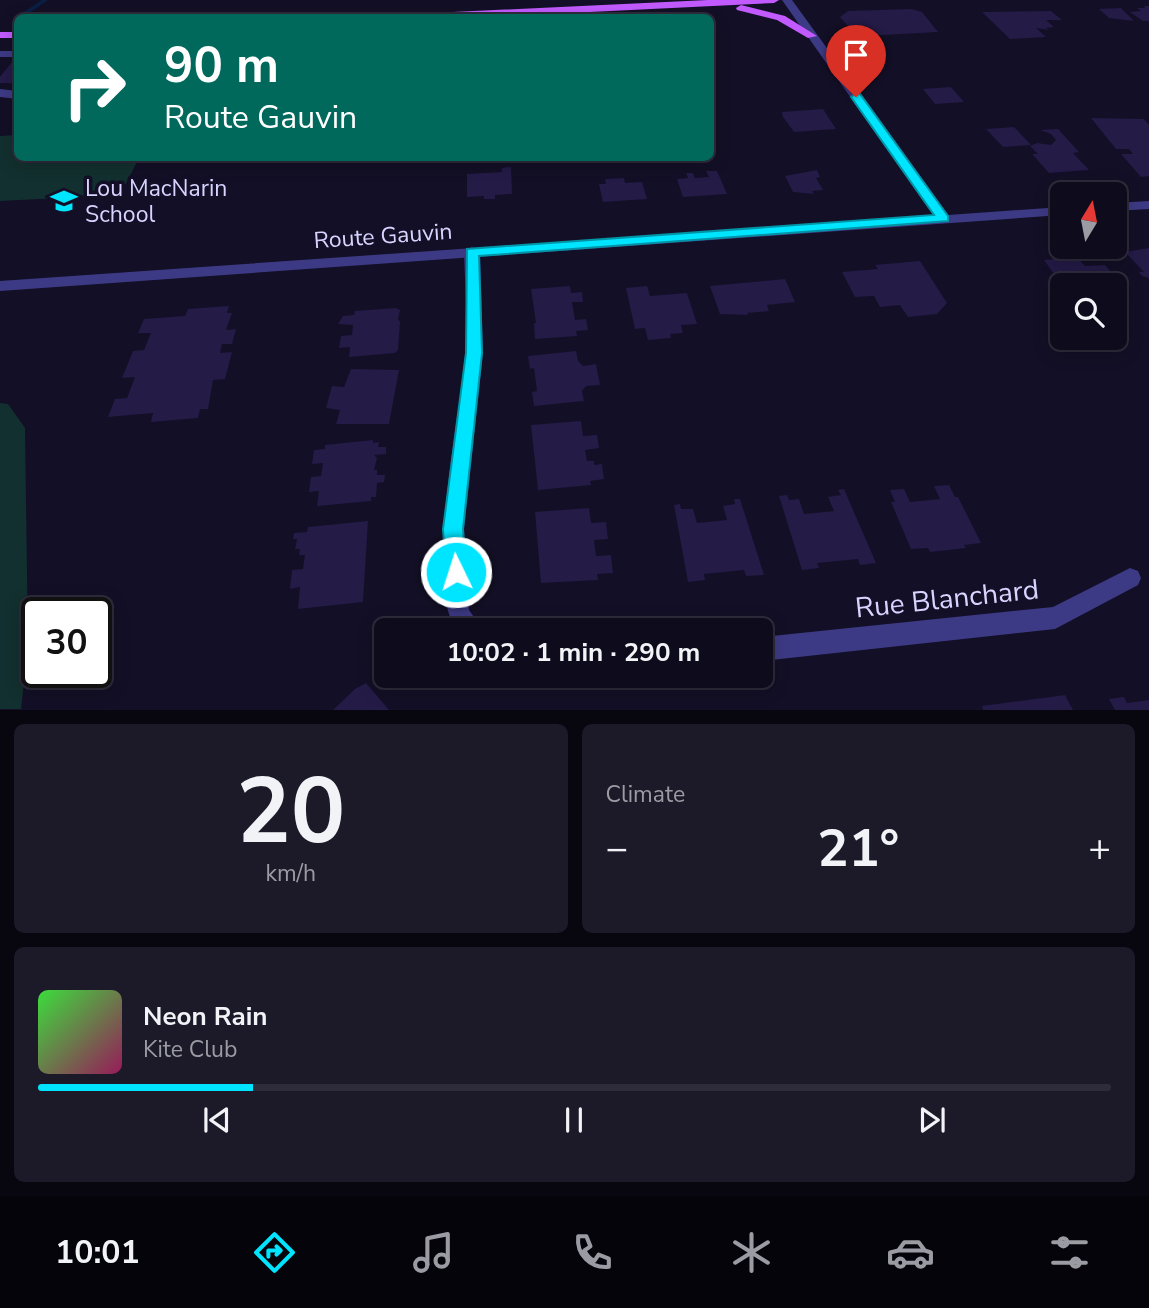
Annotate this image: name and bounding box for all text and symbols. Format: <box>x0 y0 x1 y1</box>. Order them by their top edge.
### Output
pin <box>826 25 886 97</box>
text: 90 m <box>164 32 279 99</box>
icon: arrive <box>837 36 875 74</box>
icon: right <box>49 42 140 133</box>
text: Route Gauvin <box>164 96 357 139</box>
place label: Lou MacNarin School <box>85 173 227 230</box>
north arrow <box>1050 182 1127 259</box>
map controls <box>1050 182 1127 350</box>
school or university icon: Lou MacNarin School <box>49 186 79 216</box>
street label: Route Gauvin <box>313 216 453 256</box>
button: search <box>1050 273 1127 350</box>
position arrow <box>419 535 493 609</box>
street label: Rue Blanchard <box>853 570 1041 628</box>
speed limit sign: 30 <box>21 597 112 688</box>
text: 10:02 · 1 min · 290 m <box>447 635 700 670</box>
text: 20 <box>236 750 345 874</box>
text: Climate <box>606 779 685 810</box>
text: 21° <box>817 813 899 884</box>
text: − <box>606 823 628 874</box>
text: + <box>1088 823 1111 874</box>
text: km/h <box>265 858 316 889</box>
text: Neon Rain <box>143 999 268 1034</box>
text: Kite Club <box>143 1034 237 1065</box>
icon: previous <box>198 1101 236 1139</box>
icon: pause <box>555 1101 593 1139</box>
icon: next <box>913 1101 951 1139</box>
icon: directions <box>250 1228 299 1277</box>
icon: music <box>409 1228 458 1277</box>
icon: phone <box>568 1228 617 1277</box>
icon: climate <box>727 1228 776 1277</box>
icon: car <box>886 1228 935 1277</box>
icon: filters <box>1045 1228 1094 1277</box>
text: 10:01 <box>55 1231 140 1274</box>

